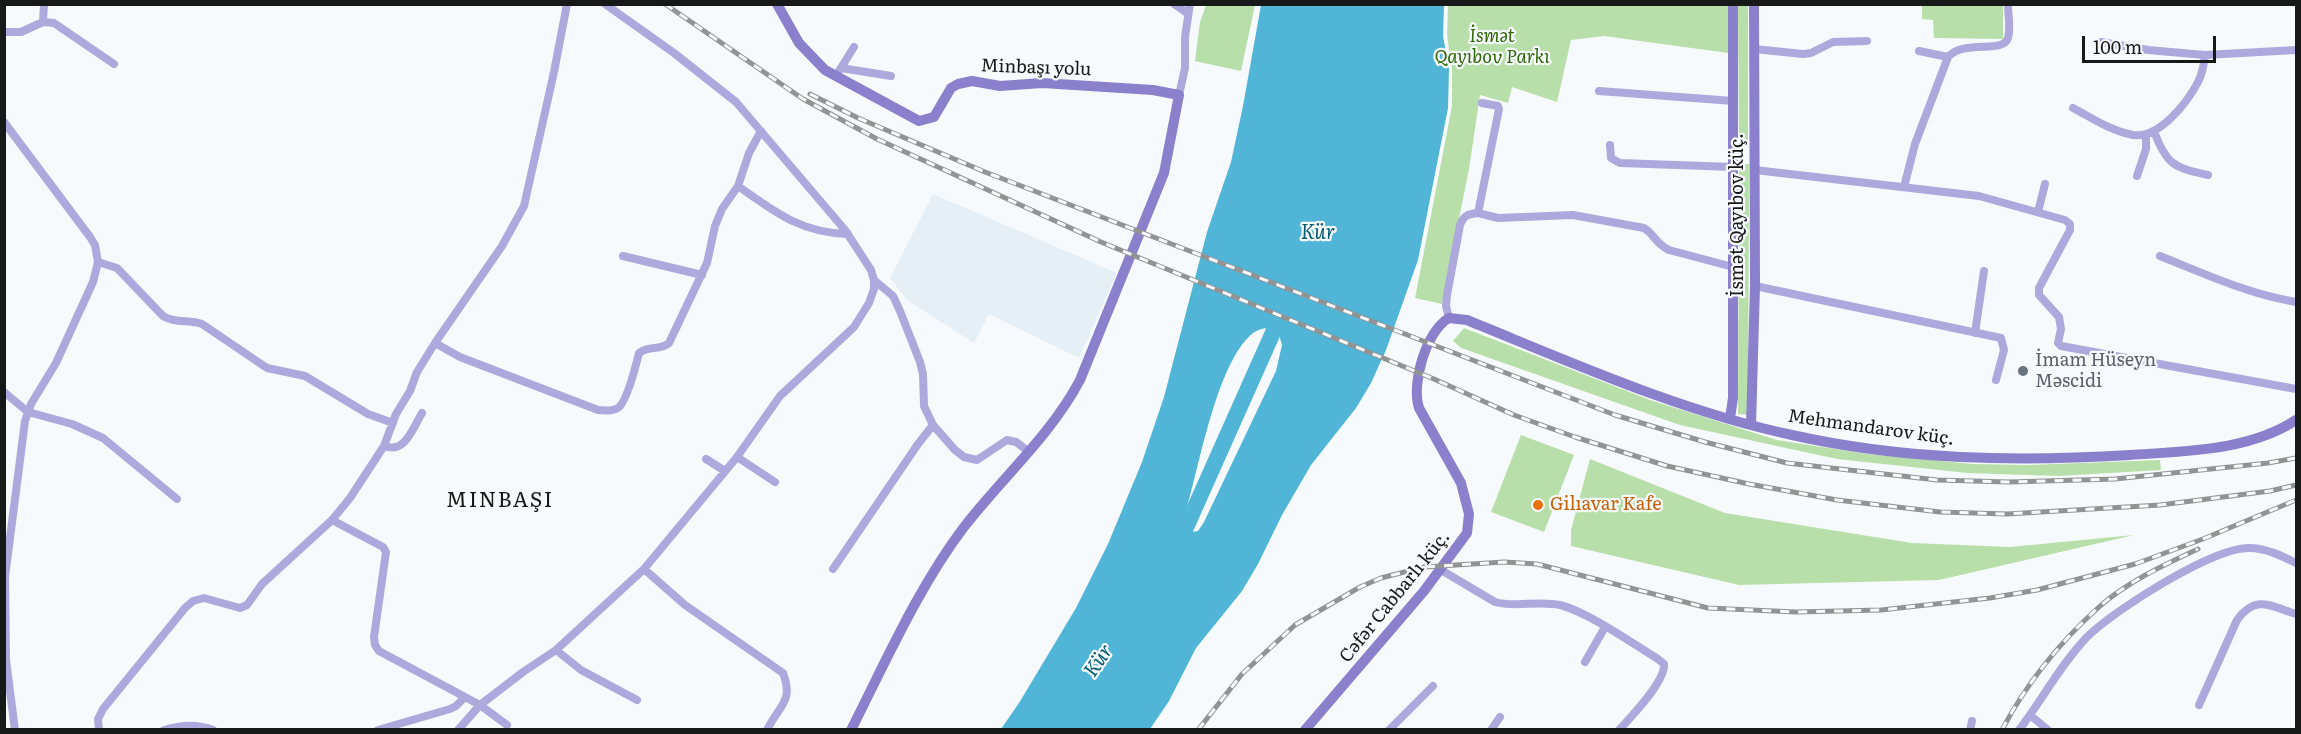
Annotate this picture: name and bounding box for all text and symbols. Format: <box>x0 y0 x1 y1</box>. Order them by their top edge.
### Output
scale bar <box>2085 24 2218 62</box>
park label: İsmət Qayıbov Parkı <box>1434 26 1550 68</box>
text: 100 m <box>2093 33 2142 60</box>
street label: Minbaşı yolu <box>980 55 1092 81</box>
street label: İsmət Qayıbov küç. <box>1727 133 1749 297</box>
water label: Kür <box>1301 221 1335 245</box>
place label: İmam Hüseyn Məscidi <box>2035 350 2156 392</box>
marker: İmam Hüseyn Məscidi <box>2016 364 2030 378</box>
street label: Mehmandarov küç. <box>1786 406 1956 450</box>
district label: MINBAŞI <box>446 488 554 514</box>
place label: Gilıavar Kafe <box>1550 494 1662 516</box>
marker: Gilıavar Kafe <box>1531 498 1545 512</box>
street label: Cəfər Cabbarlı küç. <box>1335 527 1455 667</box>
water label: Kür <box>1079 640 1119 682</box>

